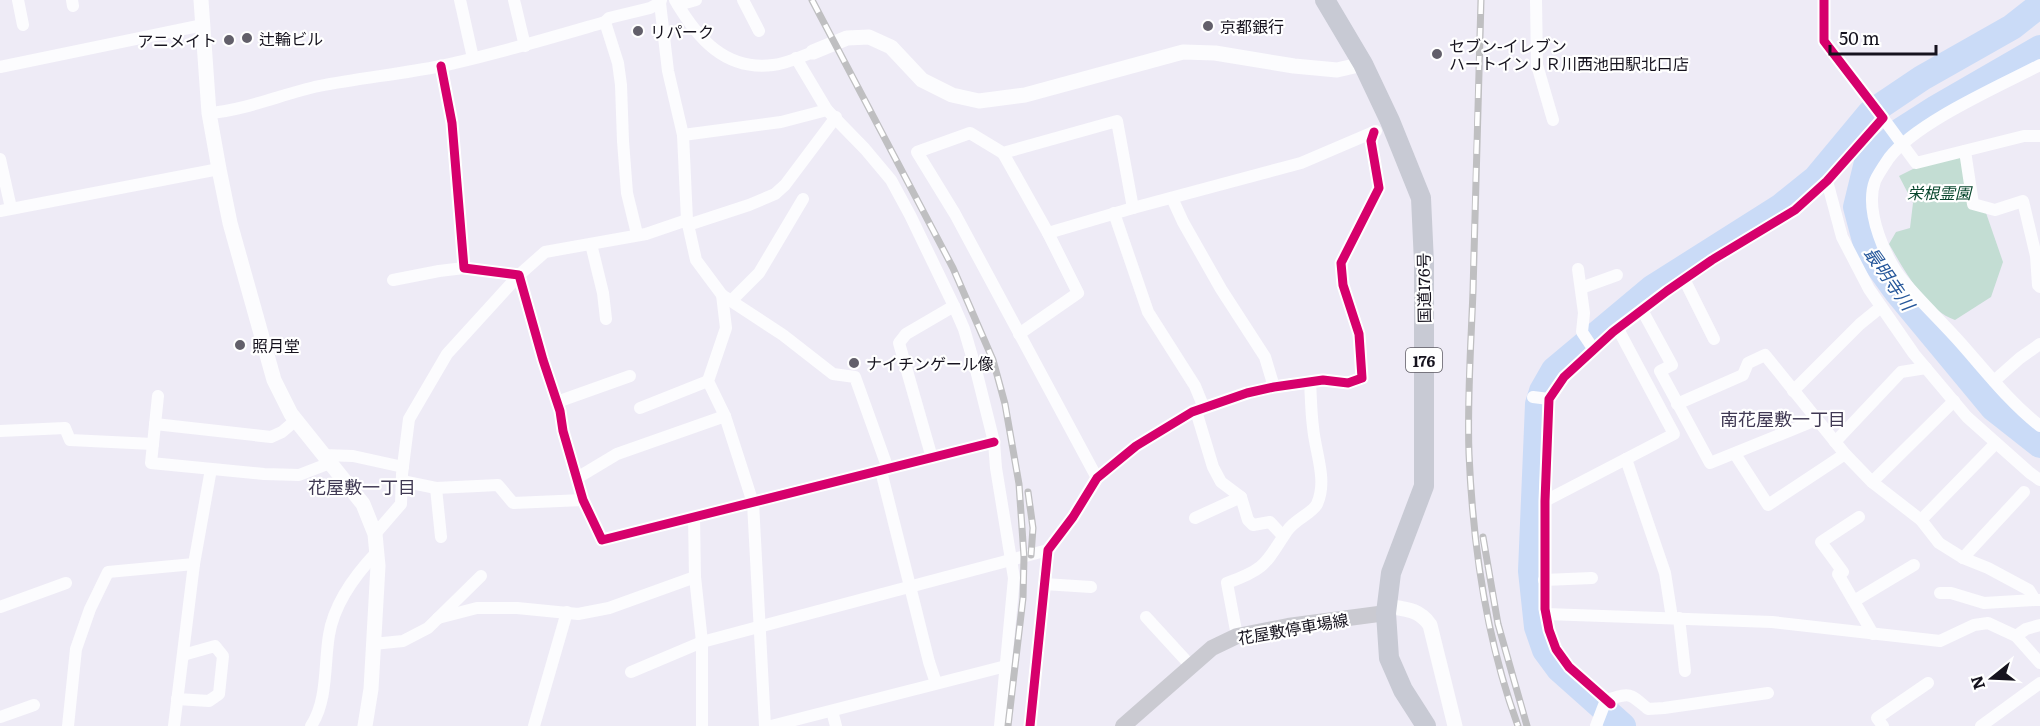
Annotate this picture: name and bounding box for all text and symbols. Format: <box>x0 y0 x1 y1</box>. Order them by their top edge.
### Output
place label: 京都銀行 <box>1220 14 1284 38</box>
scale bar <box>1830 18 1936 56</box>
place label: リパーク <box>650 19 714 43</box>
marker: 京都銀行 <box>1201 19 1215 33</box>
marker: リパーク <box>631 24 645 38</box>
text: 50 m <box>1839 24 1880 51</box>
place label: 辻輪ビル <box>259 26 323 50</box>
place label: アニメイト <box>137 28 217 52</box>
marker: 辻輪ビル <box>240 31 254 45</box>
marker: アニメイト <box>222 33 236 47</box>
place label: セブン-イレブン ハートインＪＲ川西池田駅北口店 <box>1449 33 1689 75</box>
marker: セブン-イレブン ハートインＪＲ川西池田駅北口店 <box>1430 47 1444 61</box>
park label: 栄根霊園 <box>1907 180 1973 204</box>
water label: 最明寺川 <box>1858 241 1923 317</box>
street label: 国道176号 <box>1410 252 1436 324</box>
place label: 照月堂 <box>252 333 300 357</box>
marker: 照月堂 <box>233 338 247 352</box>
road number: 176 <box>1406 348 1442 372</box>
place label: ナイチンゲール像 <box>866 351 994 375</box>
marker: ナイチンゲール像 <box>847 356 861 370</box>
district label: 南花屋敷一丁目 <box>1720 405 1846 432</box>
district label: 花屋敷一丁目 <box>308 473 416 500</box>
street label: 花屋敷停車場線 <box>1236 606 1350 650</box>
north arrow <box>1962 648 2022 708</box>
text: N <box>1963 673 1990 693</box>

